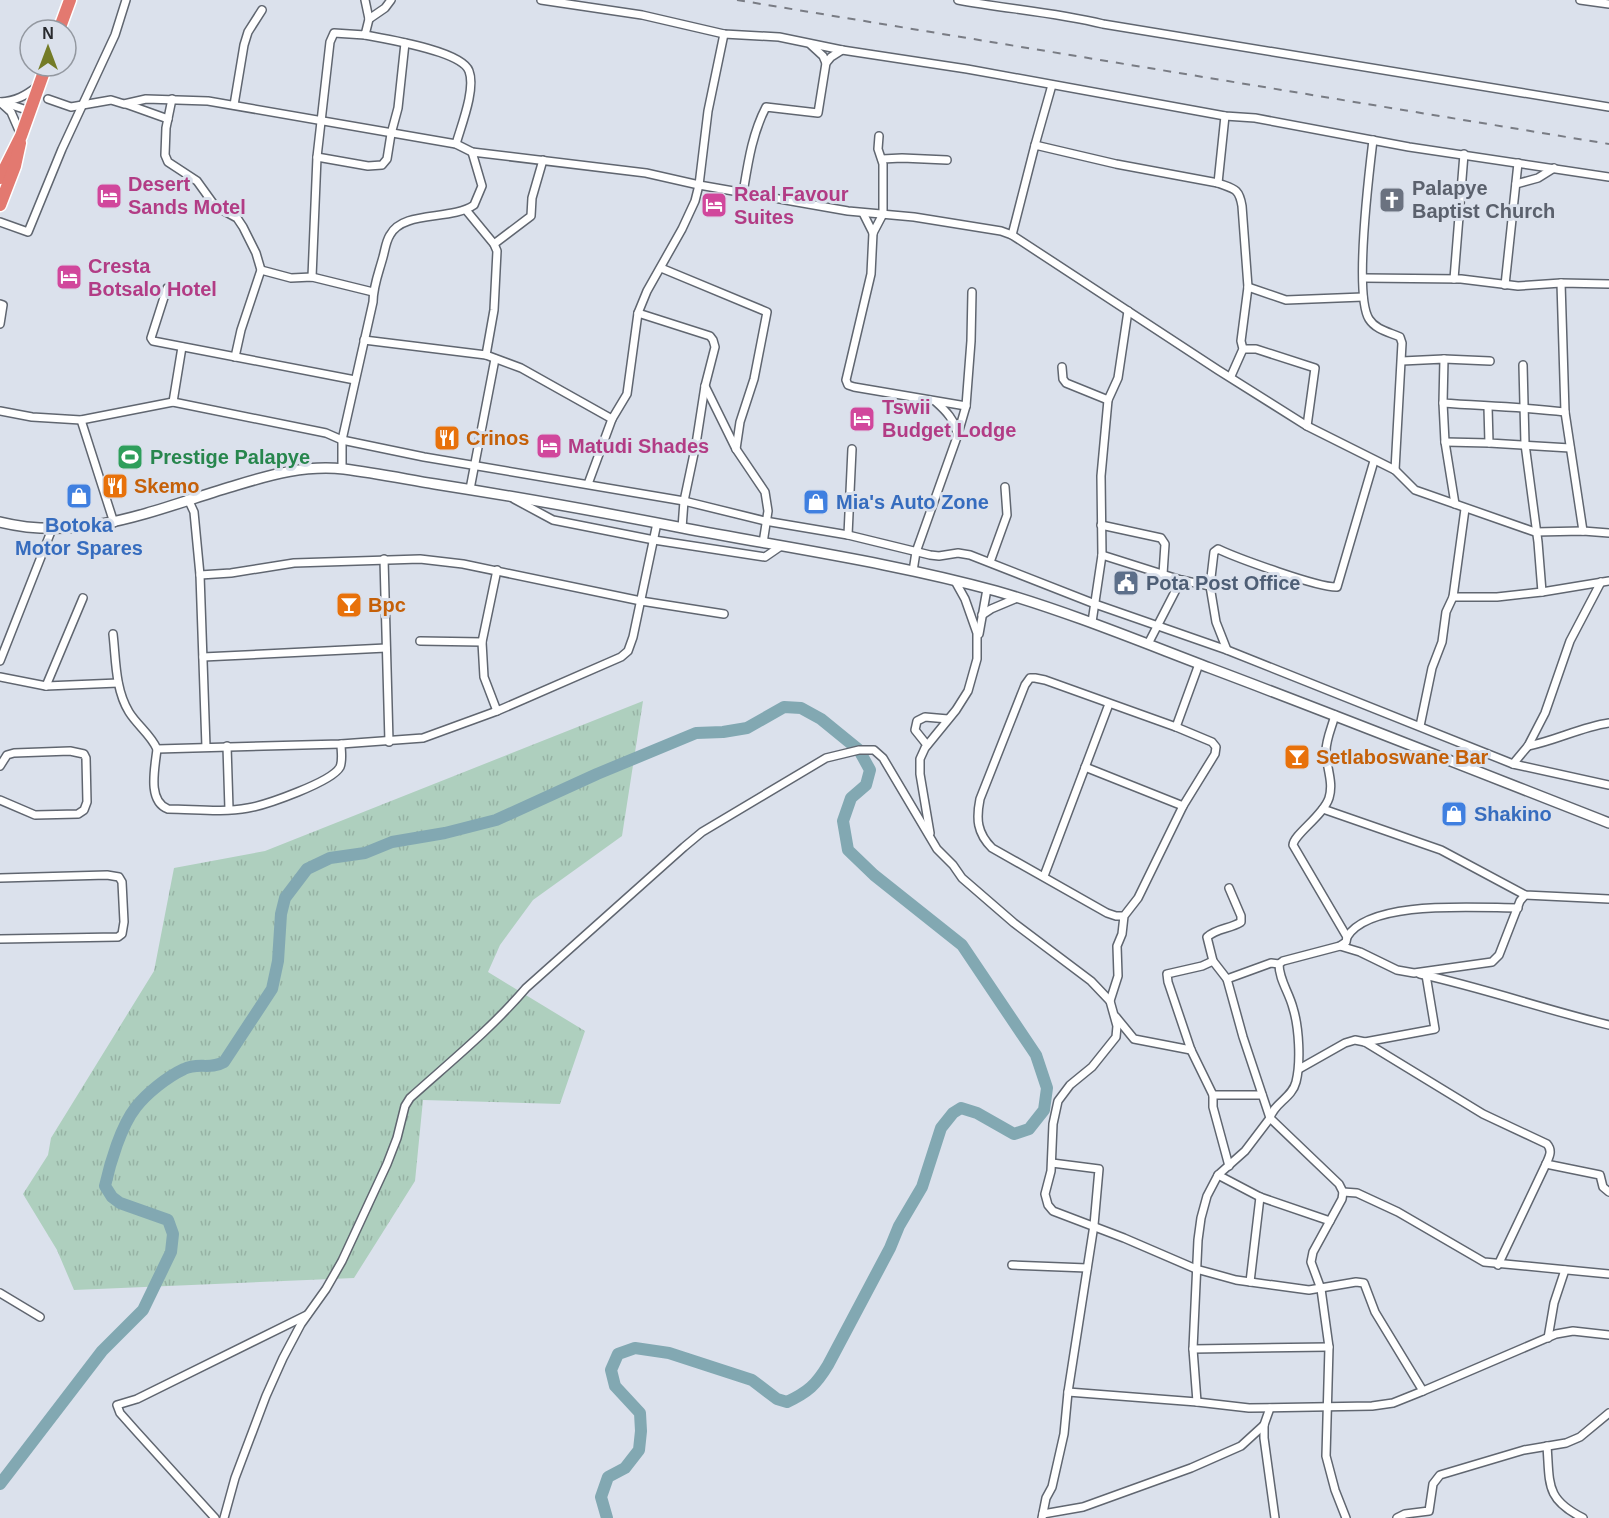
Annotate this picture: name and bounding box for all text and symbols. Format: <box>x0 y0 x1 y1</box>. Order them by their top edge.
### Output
north arrow <box>18 18 78 78</box>
text: N <box>42 25 54 42</box>
place label: Desert Sands Motel <box>128 173 246 218</box>
place label: Palapye Baptist Church <box>1412 177 1555 222</box>
hotel icon: Desert Sands Motel <box>94 181 124 211</box>
place label: Real Favour Suites <box>734 183 849 228</box>
church icon: Palapye Baptist Church <box>1377 185 1407 215</box>
hotel icon: Real Favour Suites <box>699 190 729 220</box>
place label: Cresta Botsalo Hotel <box>88 255 217 300</box>
hotel icon: Cresta Botsalo Hotel <box>54 262 84 292</box>
place label: Tswii Budget Lodge <box>882 396 1016 441</box>
hotel icon: Tswii Budget Lodge <box>847 404 877 434</box>
restaurant icon: Crinos <box>432 423 462 453</box>
place label: Crinos <box>466 427 529 449</box>
hotel icon: Matudi Shades <box>534 431 564 461</box>
place label: Matudi Shades <box>568 435 709 457</box>
sports icon: Prestige Palapye <box>115 442 145 472</box>
place label: Prestige Palapye <box>150 446 310 468</box>
restaurant icon: Skemo <box>100 471 130 501</box>
place label: Skemo <box>134 475 200 497</box>
shop icon: Botoka Motor Spares <box>64 481 94 511</box>
shop icon: Mia's Auto Zone <box>801 487 831 517</box>
place label: Mia's Auto Zone <box>836 491 989 513</box>
place label: Botoka Motor Spares <box>15 514 143 559</box>
public building icon: Pota Post Office <box>1111 568 1141 598</box>
place label: Pota Post Office <box>1146 572 1300 594</box>
bar icon: Bpc <box>334 590 364 620</box>
place label: Bpc <box>368 594 406 616</box>
bar icon: Setlaboswane Bar <box>1282 742 1312 772</box>
place label: Setlaboswane Bar <box>1316 746 1489 768</box>
shop icon: Shakino <box>1439 799 1469 829</box>
place label: Shakino <box>1474 803 1552 825</box>

